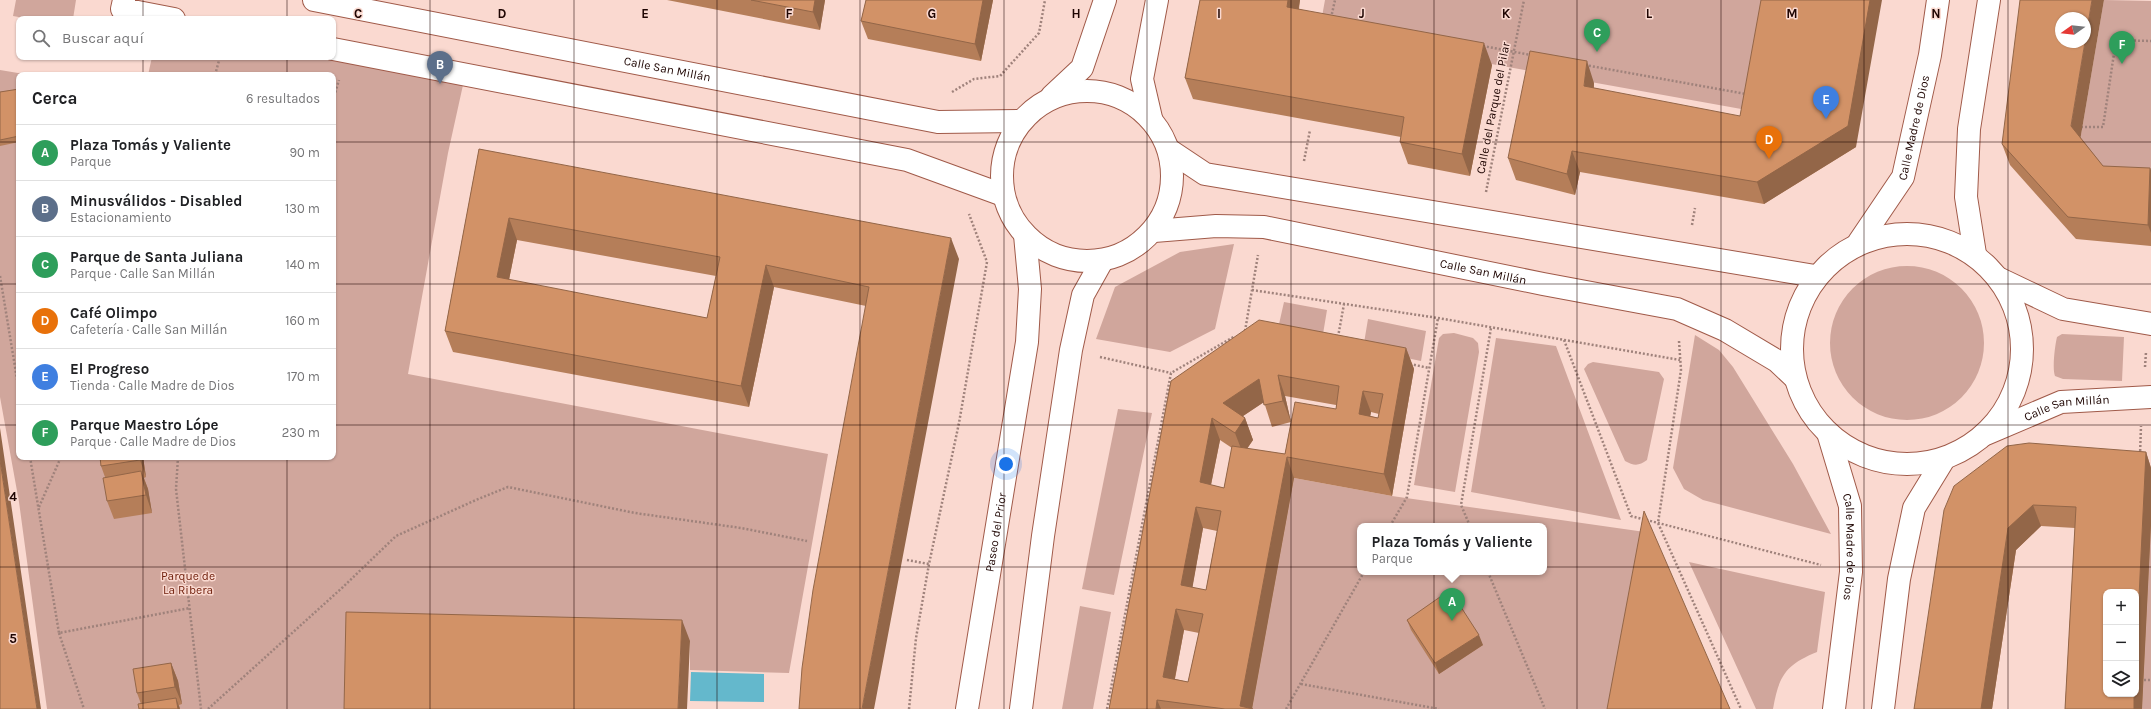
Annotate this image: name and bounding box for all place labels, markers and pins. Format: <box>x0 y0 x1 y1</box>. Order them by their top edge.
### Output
pin: C <box>1584 19 1610 52</box>
pin: F <box>2109 31 2135 64</box>
pin: B <box>427 51 453 84</box>
pin: E <box>1813 86 1839 119</box>
pin: D <box>1756 126 1782 159</box>
pin: A <box>1439 588 1465 621</box>

